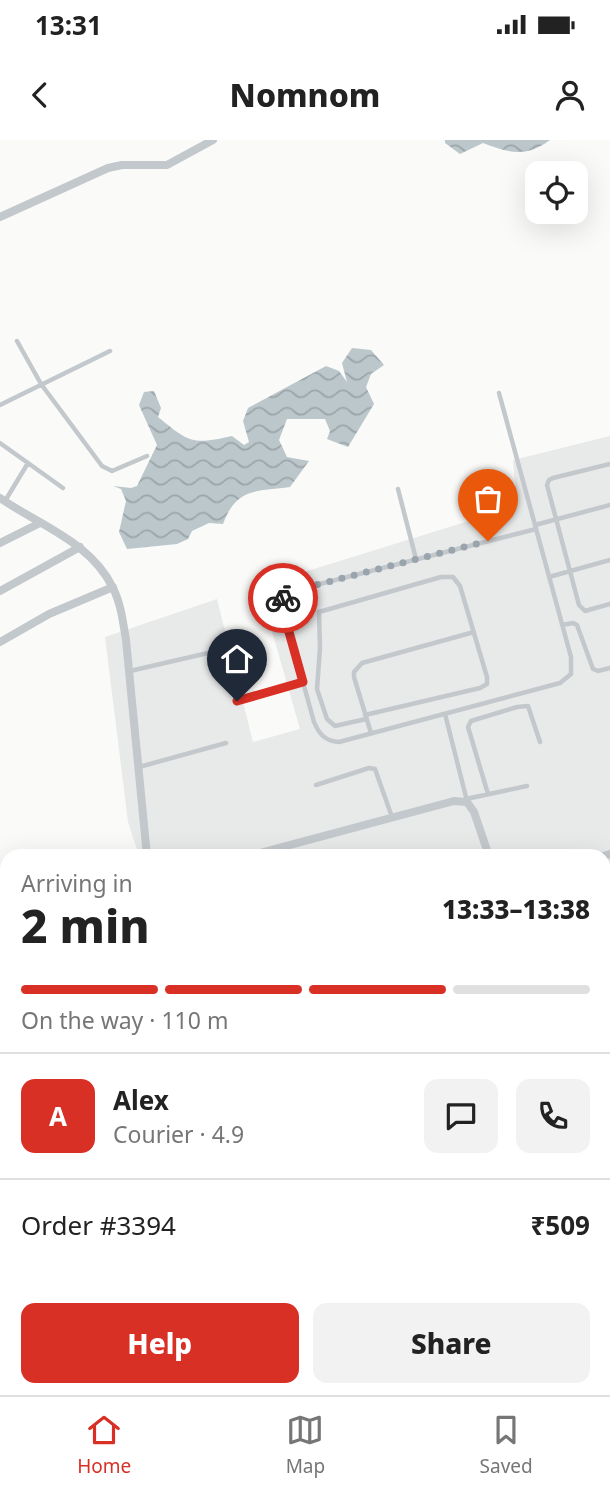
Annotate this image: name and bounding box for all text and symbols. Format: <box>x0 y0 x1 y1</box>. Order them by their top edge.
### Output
text: 13:31 <box>35 7 102 43</box>
text: Nomnom <box>230 73 380 116</box>
icon: back <box>21 76 59 114</box>
icon: person <box>551 76 589 114</box>
map controls <box>525 161 588 224</box>
button: locate <box>525 161 588 224</box>
pin <box>458 469 518 541</box>
icon: bag <box>469 480 507 518</box>
courier <box>248 563 318 633</box>
icon: bike <box>264 579 302 617</box>
pin <box>207 629 267 701</box>
icon: home <box>218 640 256 678</box>
text: Arriving in <box>21 867 133 899</box>
text: 13:33–13:38 <box>442 891 590 927</box>
text: 2 min <box>21 894 150 956</box>
text: On the way · 110 m <box>21 1004 228 1036</box>
button: chat <box>424 1079 498 1153</box>
button: phone <box>516 1079 590 1153</box>
text: Alex <box>113 1082 169 1118</box>
text: A <box>49 1098 67 1134</box>
text: Courier · 4.9 <box>113 1118 244 1150</box>
text: Order #3394 <box>21 1207 176 1243</box>
text: ₹509 <box>531 1207 590 1243</box>
button: Help <box>21 1303 299 1383</box>
button: Share <box>313 1303 590 1383</box>
tab: Home <box>77 1411 131 1479</box>
tab: Map <box>286 1411 325 1479</box>
tab: Saved <box>480 1411 533 1479</box>

